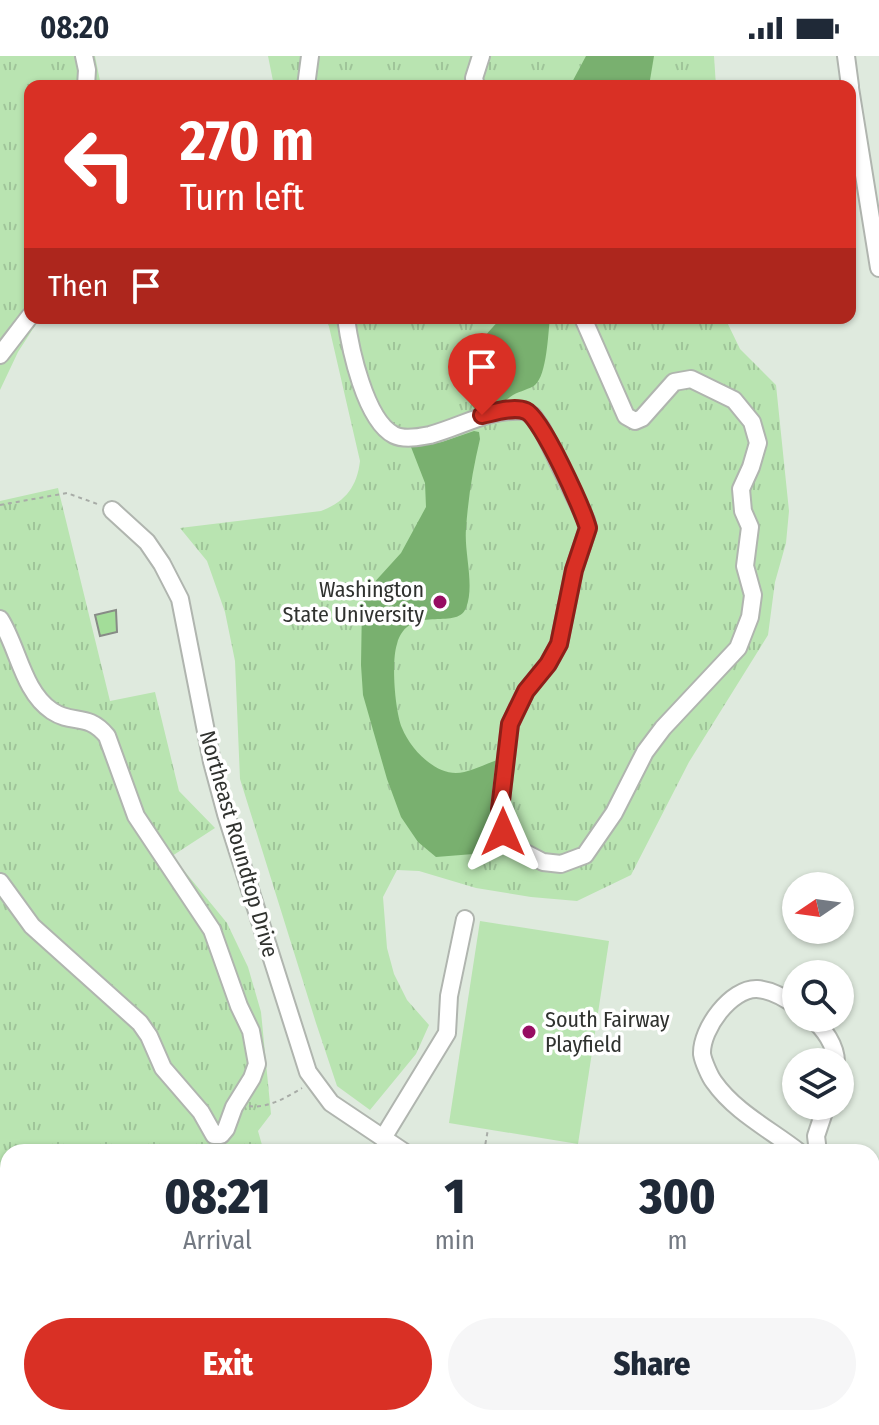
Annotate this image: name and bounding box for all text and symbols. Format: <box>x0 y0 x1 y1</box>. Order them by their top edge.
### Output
text: 08:20 <box>40 10 109 46</box>
text: 270 m <box>180 108 314 175</box>
icon: left <box>48 112 152 216</box>
text: Turn left <box>180 176 304 220</box>
icon: arrive <box>124 264 168 308</box>
text: Then <box>48 268 108 304</box>
pin <box>448 333 516 415</box>
icon: arrive <box>460 345 504 389</box>
place label: Washington State University <box>282 576 424 628</box>
marker: Washington State University <box>431 593 449 611</box>
street label: Northeast Roundtop Drive <box>194 728 284 960</box>
position arrow <box>461 790 545 874</box>
north arrow <box>782 872 854 944</box>
map controls <box>782 872 854 1120</box>
button: search <box>782 960 854 1032</box>
place label: South Fairway Playfield <box>545 1006 670 1058</box>
marker: South Fairway Playfield <box>520 1023 538 1041</box>
button: layers <box>782 1048 854 1120</box>
text: 08:21 <box>164 1168 270 1226</box>
text: 1 <box>444 1168 465 1226</box>
text: 300 <box>639 1168 716 1226</box>
text: Arrival <box>183 1225 252 1256</box>
text: min <box>435 1225 475 1256</box>
text: m <box>667 1225 687 1256</box>
button: Exit <box>24 1318 432 1410</box>
button: Share <box>448 1318 856 1410</box>

